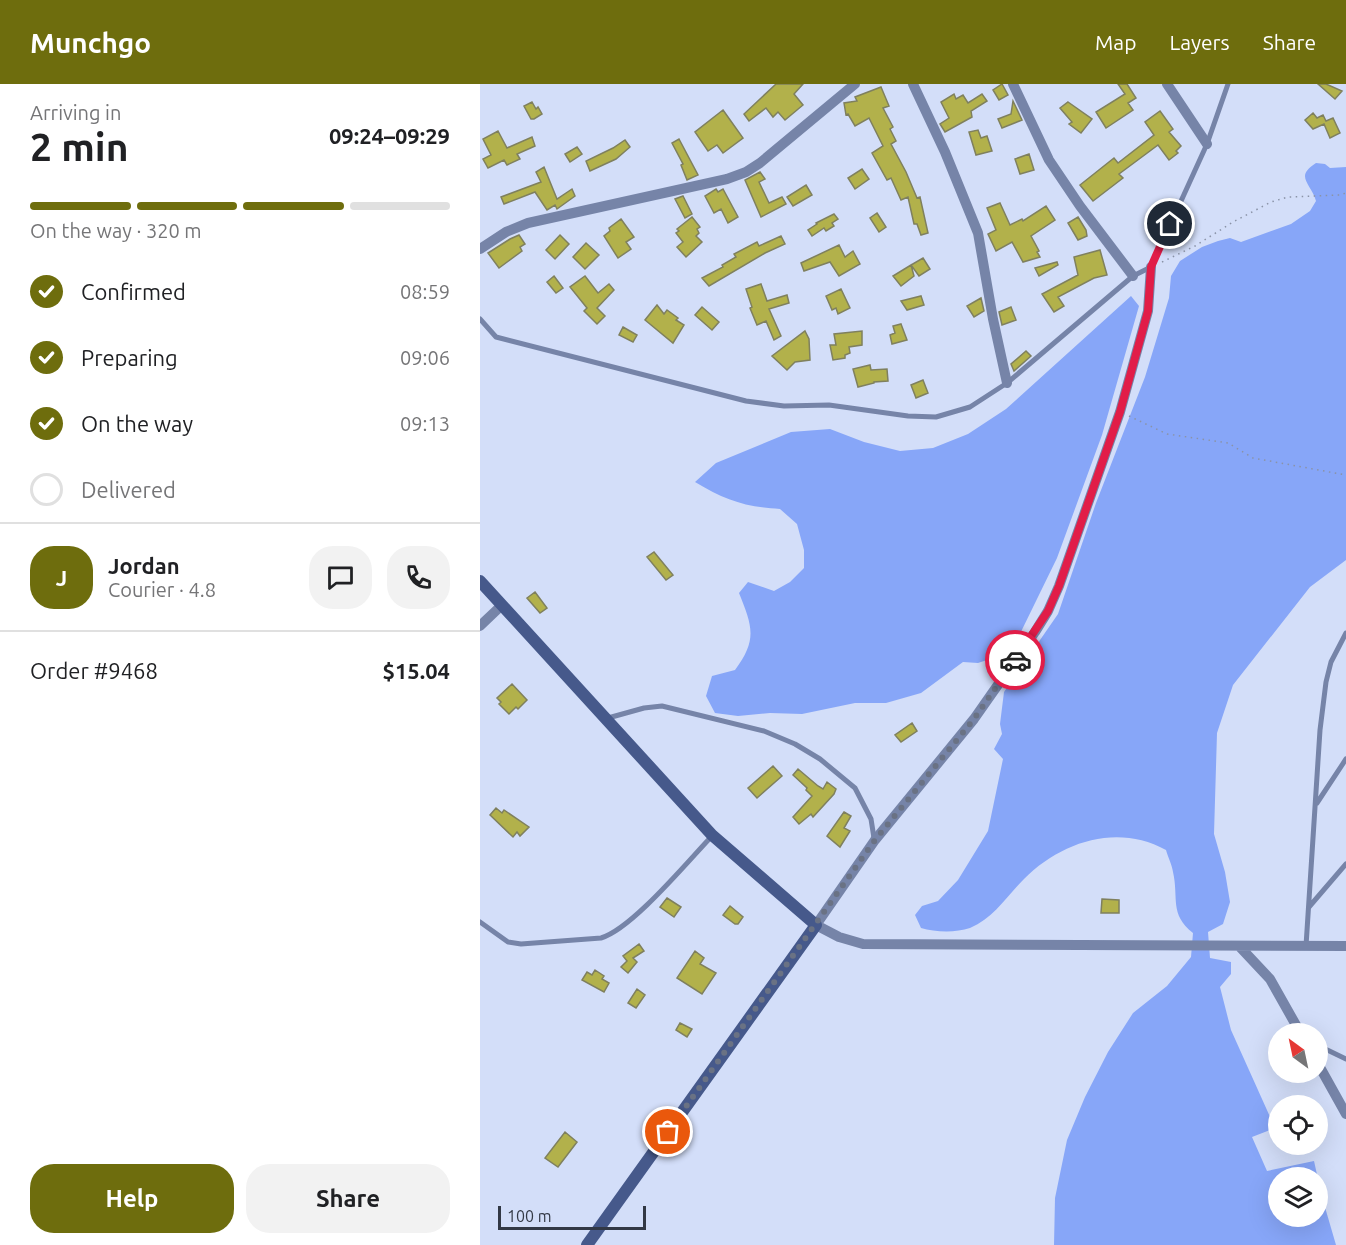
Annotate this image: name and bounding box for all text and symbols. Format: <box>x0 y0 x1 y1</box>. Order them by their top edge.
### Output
text: Munchgo <box>30 27 151 58</box>
text: Map <box>1095 30 1136 54</box>
text: Layers <box>1169 30 1230 54</box>
text: Share <box>1263 30 1316 54</box>
text: Arriving in <box>30 101 121 124</box>
text: 09:24–09:29 <box>329 123 450 148</box>
text: 2 min <box>30 125 129 168</box>
pin <box>1144 198 1195 249</box>
icon: home <box>1153 207 1186 240</box>
text: On the way · 320 m <box>30 219 202 242</box>
icon: check <box>30 275 63 308</box>
text: Confirmed <box>81 279 186 304</box>
text: 08:59 <box>400 280 450 303</box>
icon: check <box>30 341 63 374</box>
text: Preparing <box>81 345 178 370</box>
text: 09:06 <box>400 346 450 369</box>
icon: check <box>30 407 63 440</box>
text: On the way <box>81 411 193 436</box>
text: 09:13 <box>400 412 450 435</box>
text: Delivered <box>81 477 176 502</box>
button: chat <box>309 546 372 609</box>
button: phone <box>387 546 450 609</box>
text: Jordan <box>108 553 180 578</box>
text: J <box>56 565 67 590</box>
text: Courier · 4.8 <box>108 578 216 601</box>
courier <box>985 630 1045 690</box>
icon: car <box>999 644 1032 677</box>
text: Order #9468 <box>30 658 158 683</box>
text: $15.04 <box>383 658 450 683</box>
north arrow <box>1268 1023 1328 1083</box>
map controls <box>1268 1023 1328 1227</box>
button: locate <box>1268 1095 1328 1155</box>
pin <box>642 1106 693 1157</box>
icon: bag <box>651 1115 684 1148</box>
button: Help <box>30 1164 234 1233</box>
button: Share <box>246 1164 450 1233</box>
button: layers <box>1268 1167 1328 1227</box>
scale bar <box>498 1203 646 1230</box>
text: 100 m <box>507 1207 552 1225</box>

